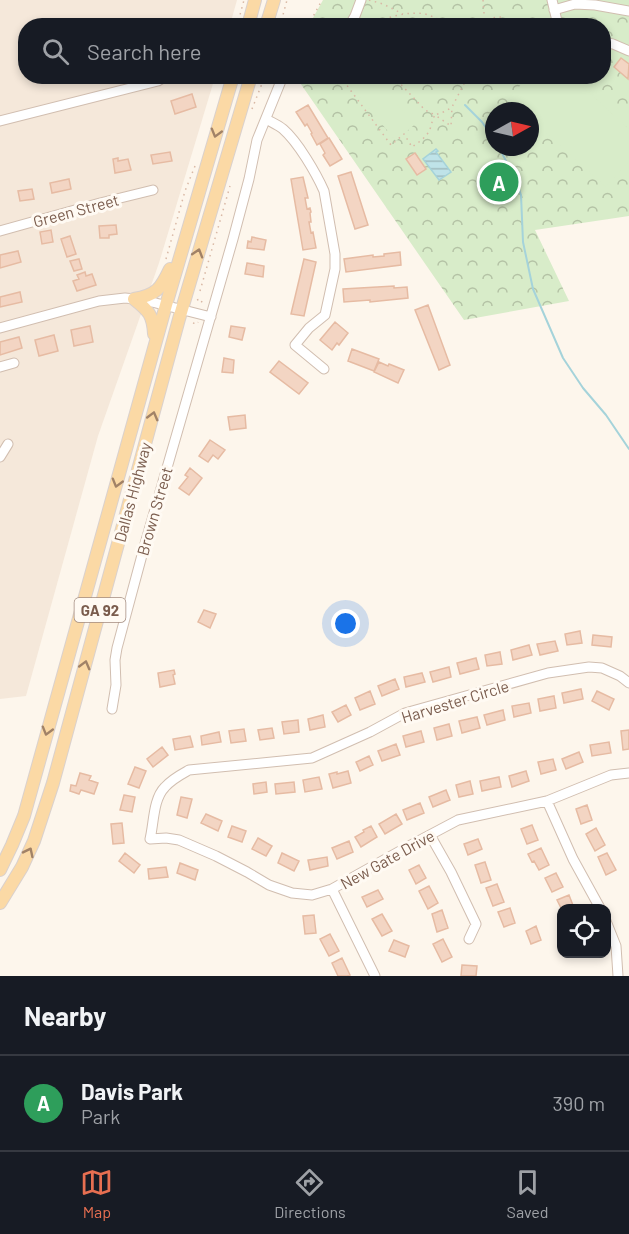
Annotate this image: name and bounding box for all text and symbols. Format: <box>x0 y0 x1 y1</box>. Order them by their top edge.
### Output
search box <box>18 18 611 84</box>
icon: search <box>39 35 72 68</box>
text: Search here <box>87 38 201 64</box>
north arrow <box>485 102 539 156</box>
one-way arrow <box>211 127 223 138</box>
pin: A <box>480 160 518 204</box>
street label: Green Street <box>31 189 121 231</box>
one-way arrow <box>191 249 203 259</box>
one-way arrow <box>145 412 158 422</box>
street label: Dallas Highway <box>110 439 155 544</box>
street label: Brown Street <box>132 465 176 557</box>
one-way arrow <box>111 478 124 488</box>
road number: GA 92 <box>74 598 126 622</box>
your location <box>331 609 360 638</box>
one-way arrow <box>78 661 90 671</box>
street label: Harvester Circle <box>399 676 511 726</box>
one-way arrow <box>42 726 55 736</box>
street label: New Gate Drive <box>337 825 437 893</box>
one-way arrow <box>21 847 33 858</box>
map controls <box>557 904 611 958</box>
button: locate <box>557 904 611 958</box>
text: Nearby <box>24 1000 106 1031</box>
text: Davis Park <box>81 1078 183 1104</box>
text: A <box>37 1091 50 1115</box>
text: 390 m <box>552 1091 605 1115</box>
text: Park <box>81 1104 120 1128</box>
tab: Map <box>80 1166 113 1221</box>
tab: Directions <box>274 1166 346 1221</box>
tab: Saved <box>507 1166 549 1221</box>

